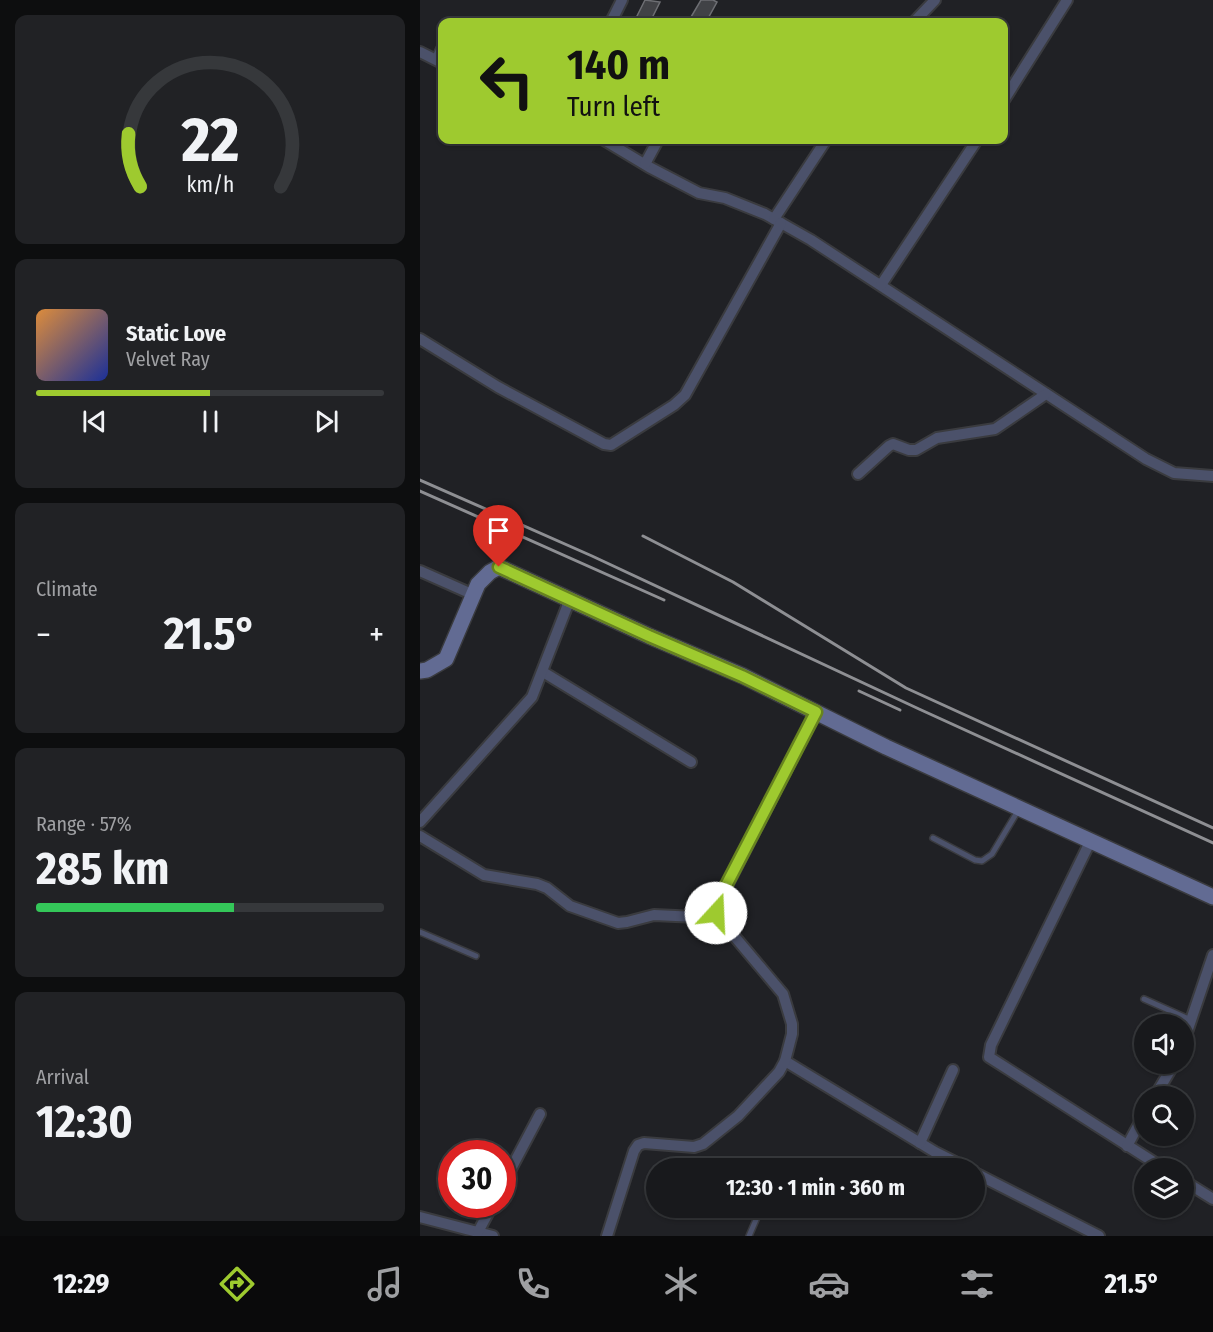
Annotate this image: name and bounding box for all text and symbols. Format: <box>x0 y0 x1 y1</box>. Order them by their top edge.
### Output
text: 140 m <box>567 40 670 90</box>
icon: left <box>468 42 546 120</box>
text: Turn left <box>567 91 660 123</box>
text: 22 <box>180 103 239 178</box>
text: km/h <box>186 172 234 198</box>
text: Static Love <box>126 320 226 347</box>
text: Velvet Ray <box>126 347 210 371</box>
icon: previous <box>78 405 111 438</box>
icon: pause <box>194 405 227 438</box>
icon: next <box>310 405 343 438</box>
pin <box>473 505 524 567</box>
icon: arrive <box>482 514 515 547</box>
text: Climate <box>36 577 98 601</box>
text: 21.5° <box>164 607 256 661</box>
text: − <box>36 615 51 655</box>
text: + <box>369 615 384 655</box>
text: Range · 57% <box>36 812 132 836</box>
text: 285 km <box>36 842 169 896</box>
position arrow <box>684 881 748 945</box>
map controls <box>1134 1014 1194 1218</box>
button: sound <box>1134 1014 1194 1074</box>
text: Arrival <box>36 1065 89 1089</box>
button: search <box>1134 1086 1194 1146</box>
text: 12:30 <box>36 1095 133 1149</box>
speed limit sign: 30 <box>438 1140 516 1218</box>
button: layers <box>1134 1158 1194 1218</box>
text: 12:30 · 1 min · 360 m <box>726 1174 905 1201</box>
icon: directions <box>216 1263 258 1305</box>
icon: music <box>364 1263 406 1305</box>
icon: phone <box>512 1263 554 1305</box>
icon: climate <box>660 1263 702 1305</box>
icon: car <box>808 1263 850 1305</box>
icon: filters <box>956 1263 998 1305</box>
text: 12:29 <box>53 1268 110 1300</box>
text: 21.5° <box>1104 1268 1160 1300</box>

